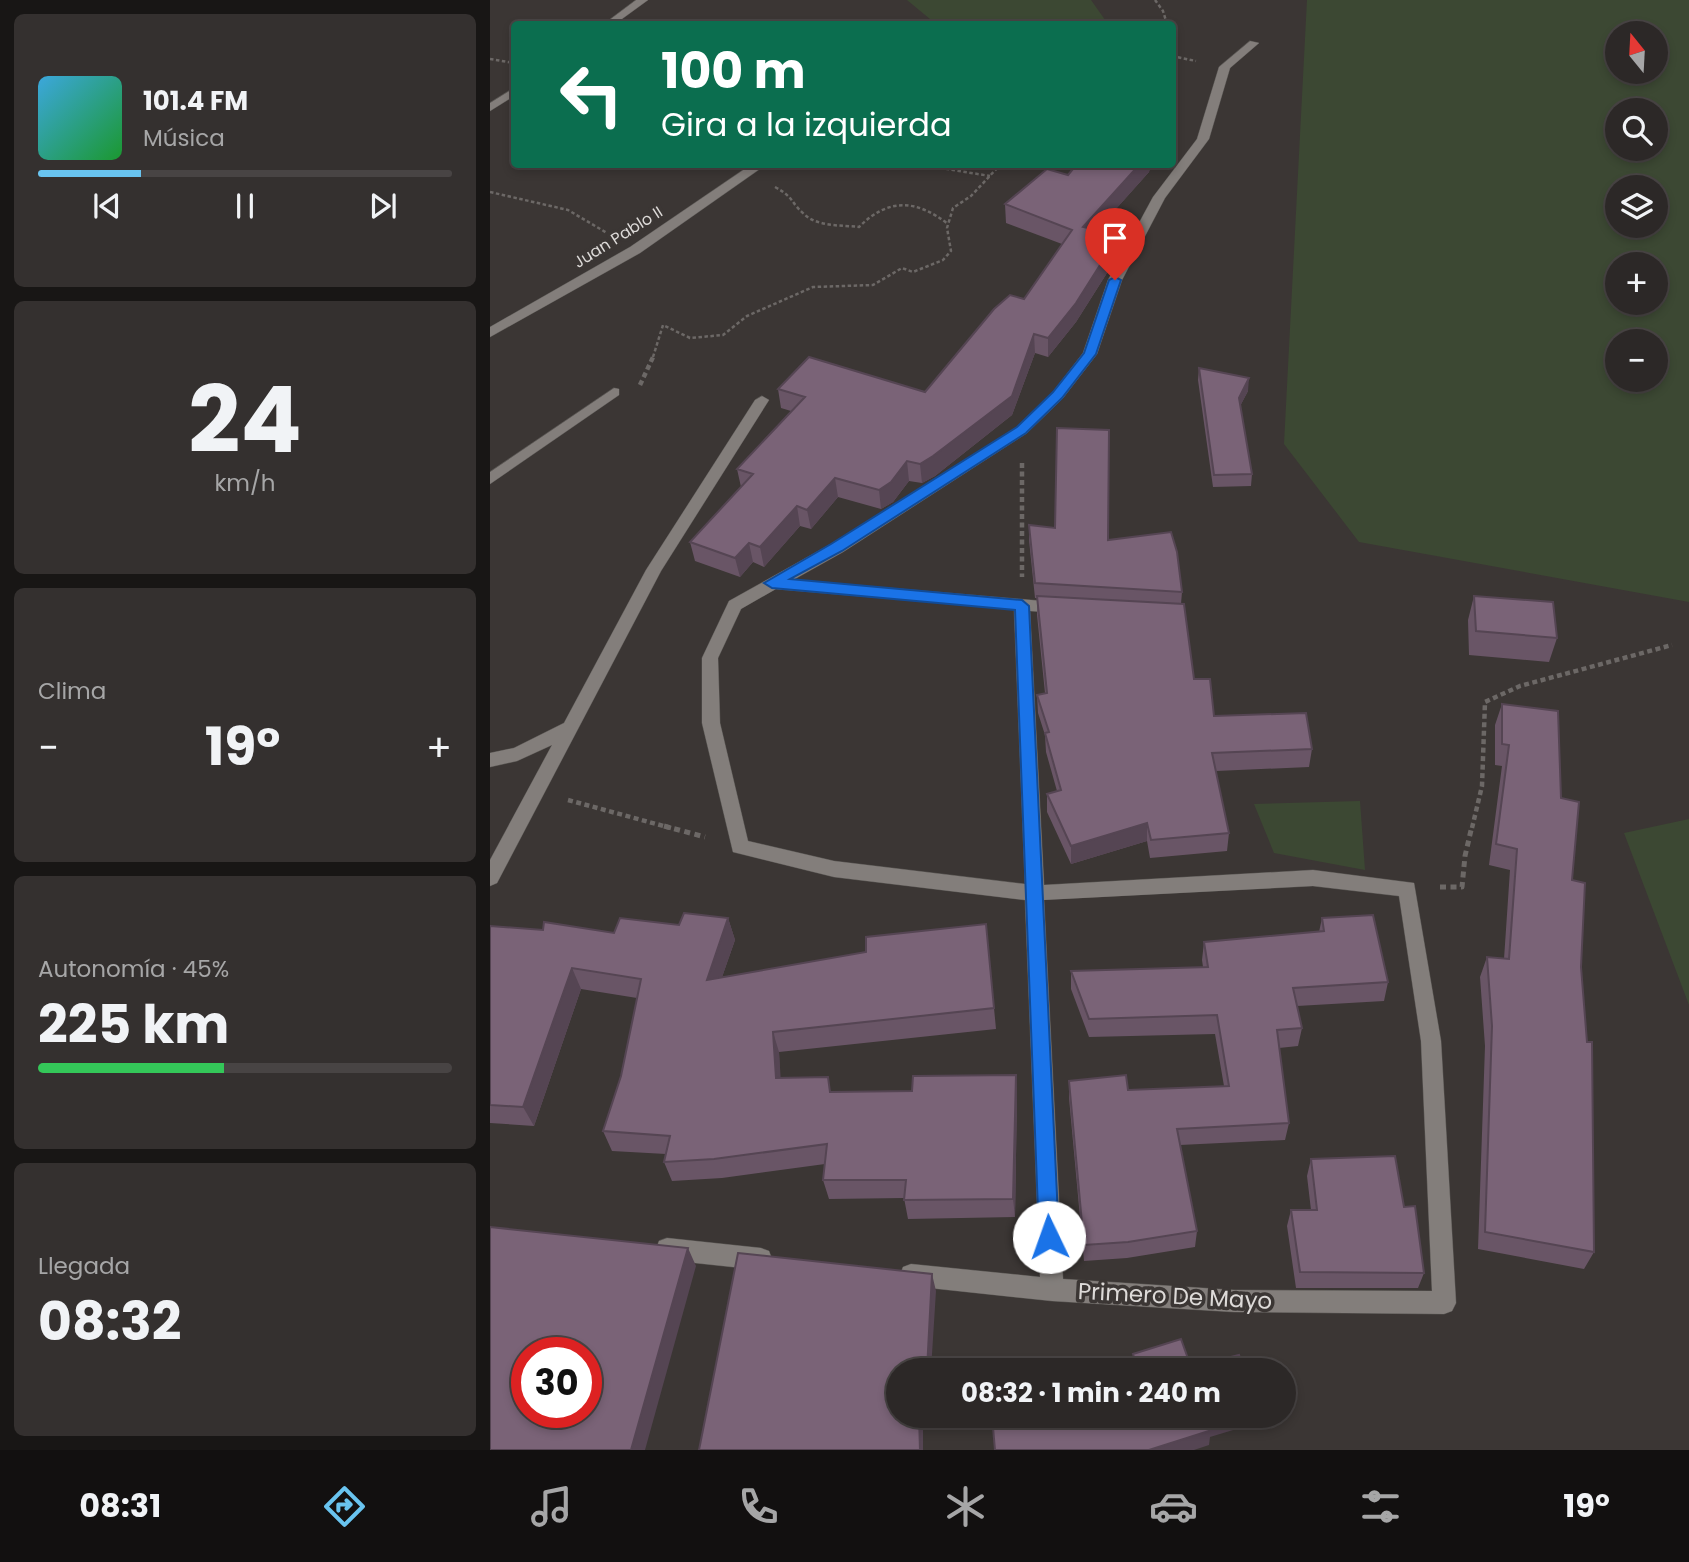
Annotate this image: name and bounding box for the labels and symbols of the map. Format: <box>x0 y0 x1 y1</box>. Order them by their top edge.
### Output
north arrow <box>1605 21 1668 84</box>
street label: Juan Pablo II <box>569 200 667 274</box>
pin <box>1085 208 1145 280</box>
position arrow <box>1012 1200 1086 1274</box>
street label: Primero De Mayo <box>1077 1275 1273 1317</box>
speed limit sign: 30 <box>511 1337 602 1428</box>

